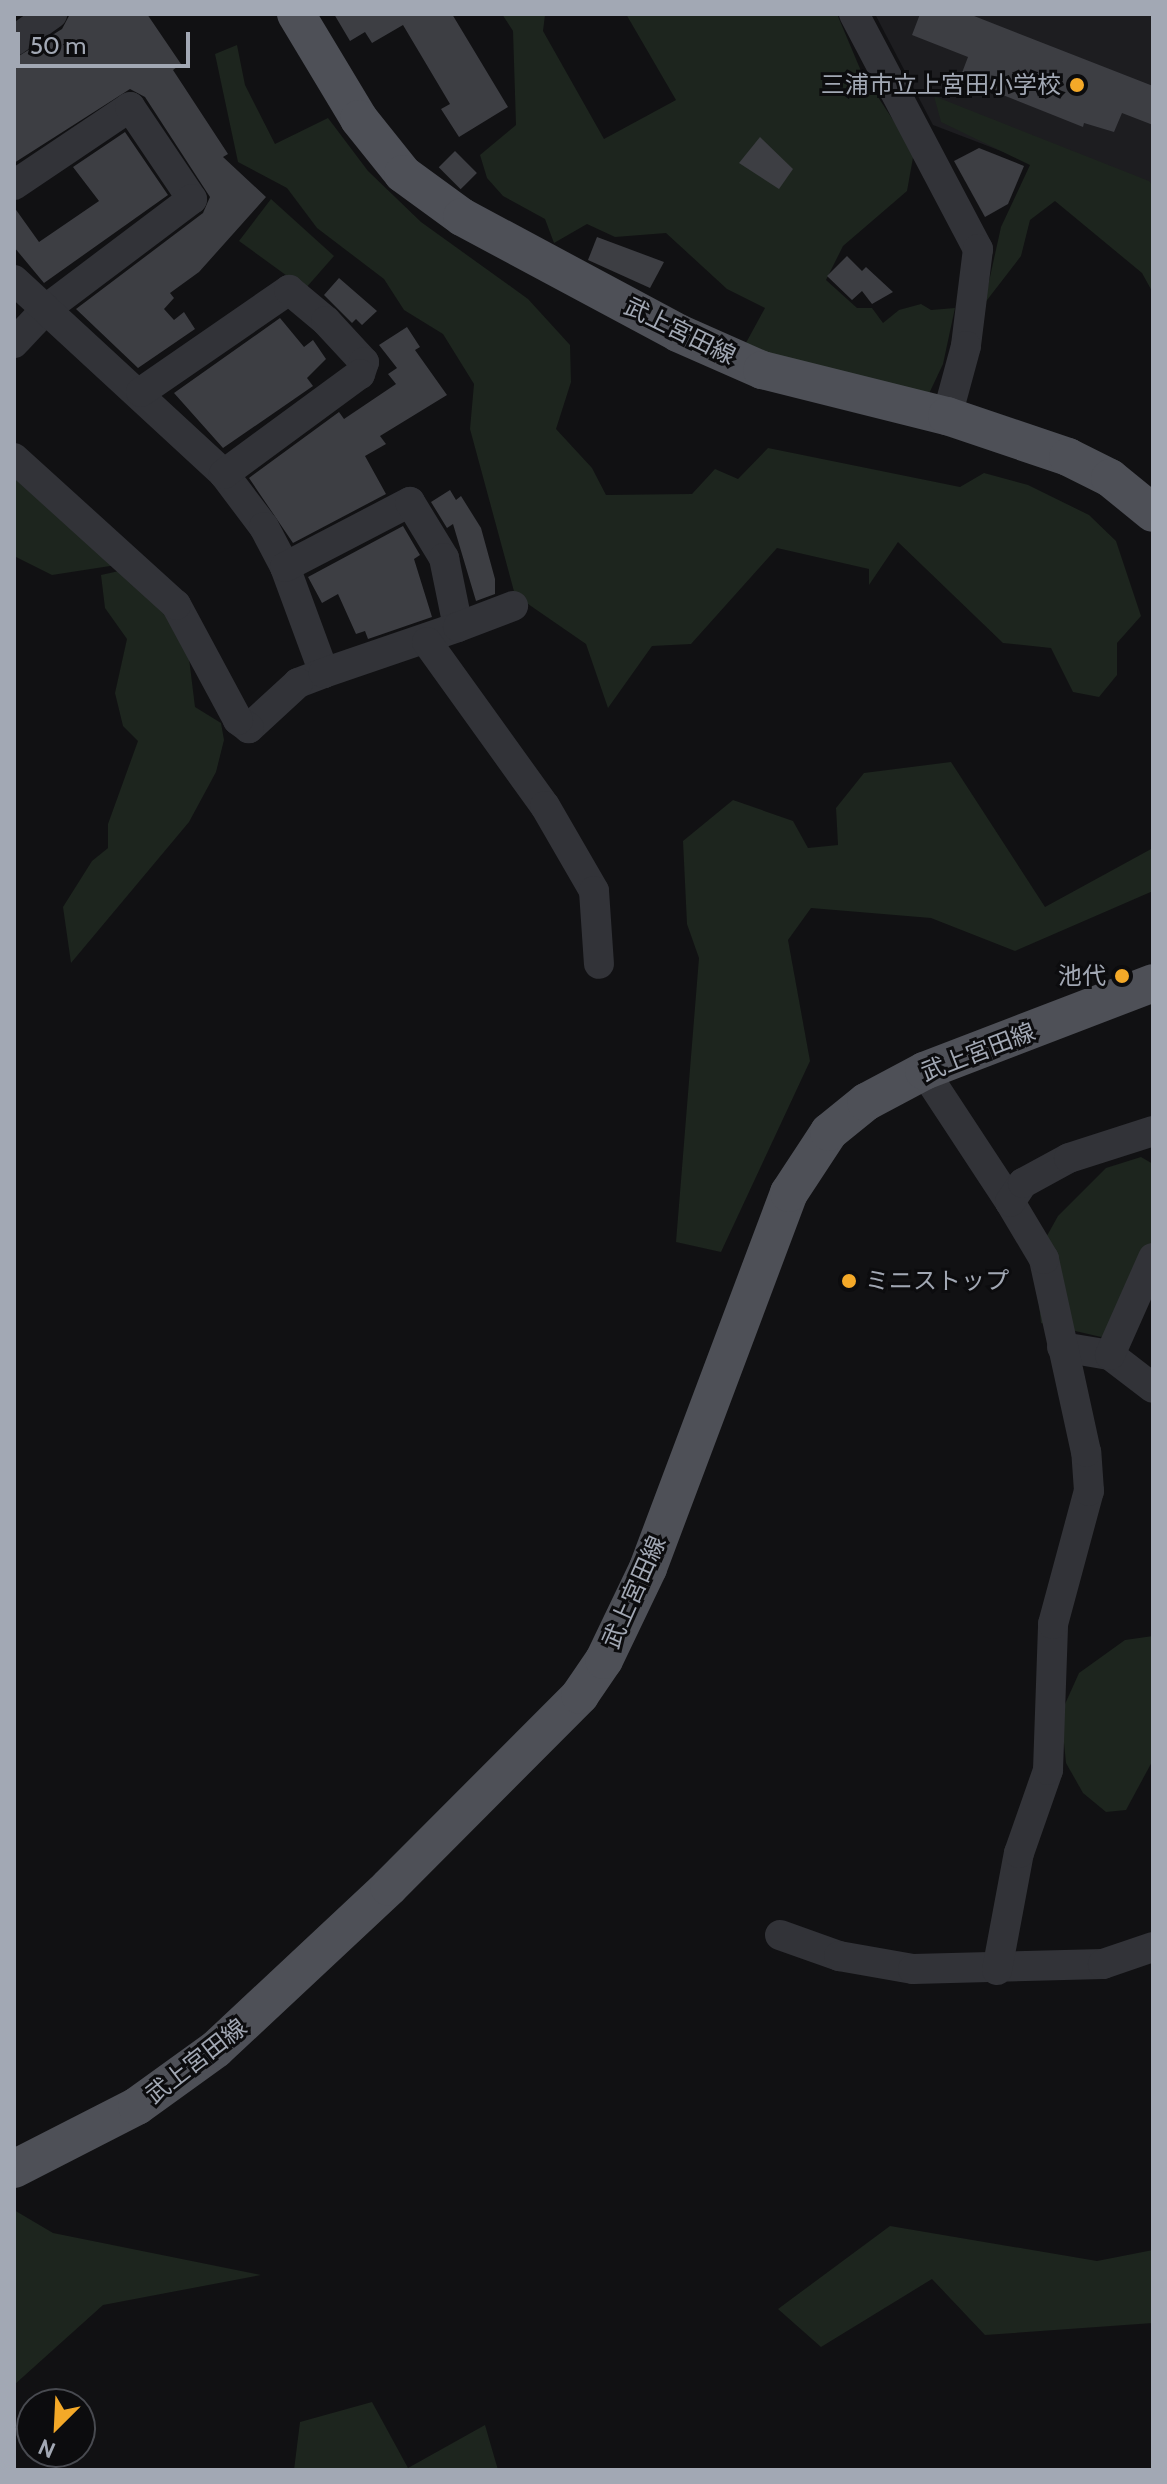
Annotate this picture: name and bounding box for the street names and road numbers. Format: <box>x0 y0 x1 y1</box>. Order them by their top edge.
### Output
street label: 武上宮田線 <box>620 292 740 370</box>
street label: 武上宮田線 <box>917 1017 1039 1087</box>
street label: 武上宮田線 <box>596 1531 672 1653</box>
street label: 武上宮田線 <box>140 2013 252 2109</box>

